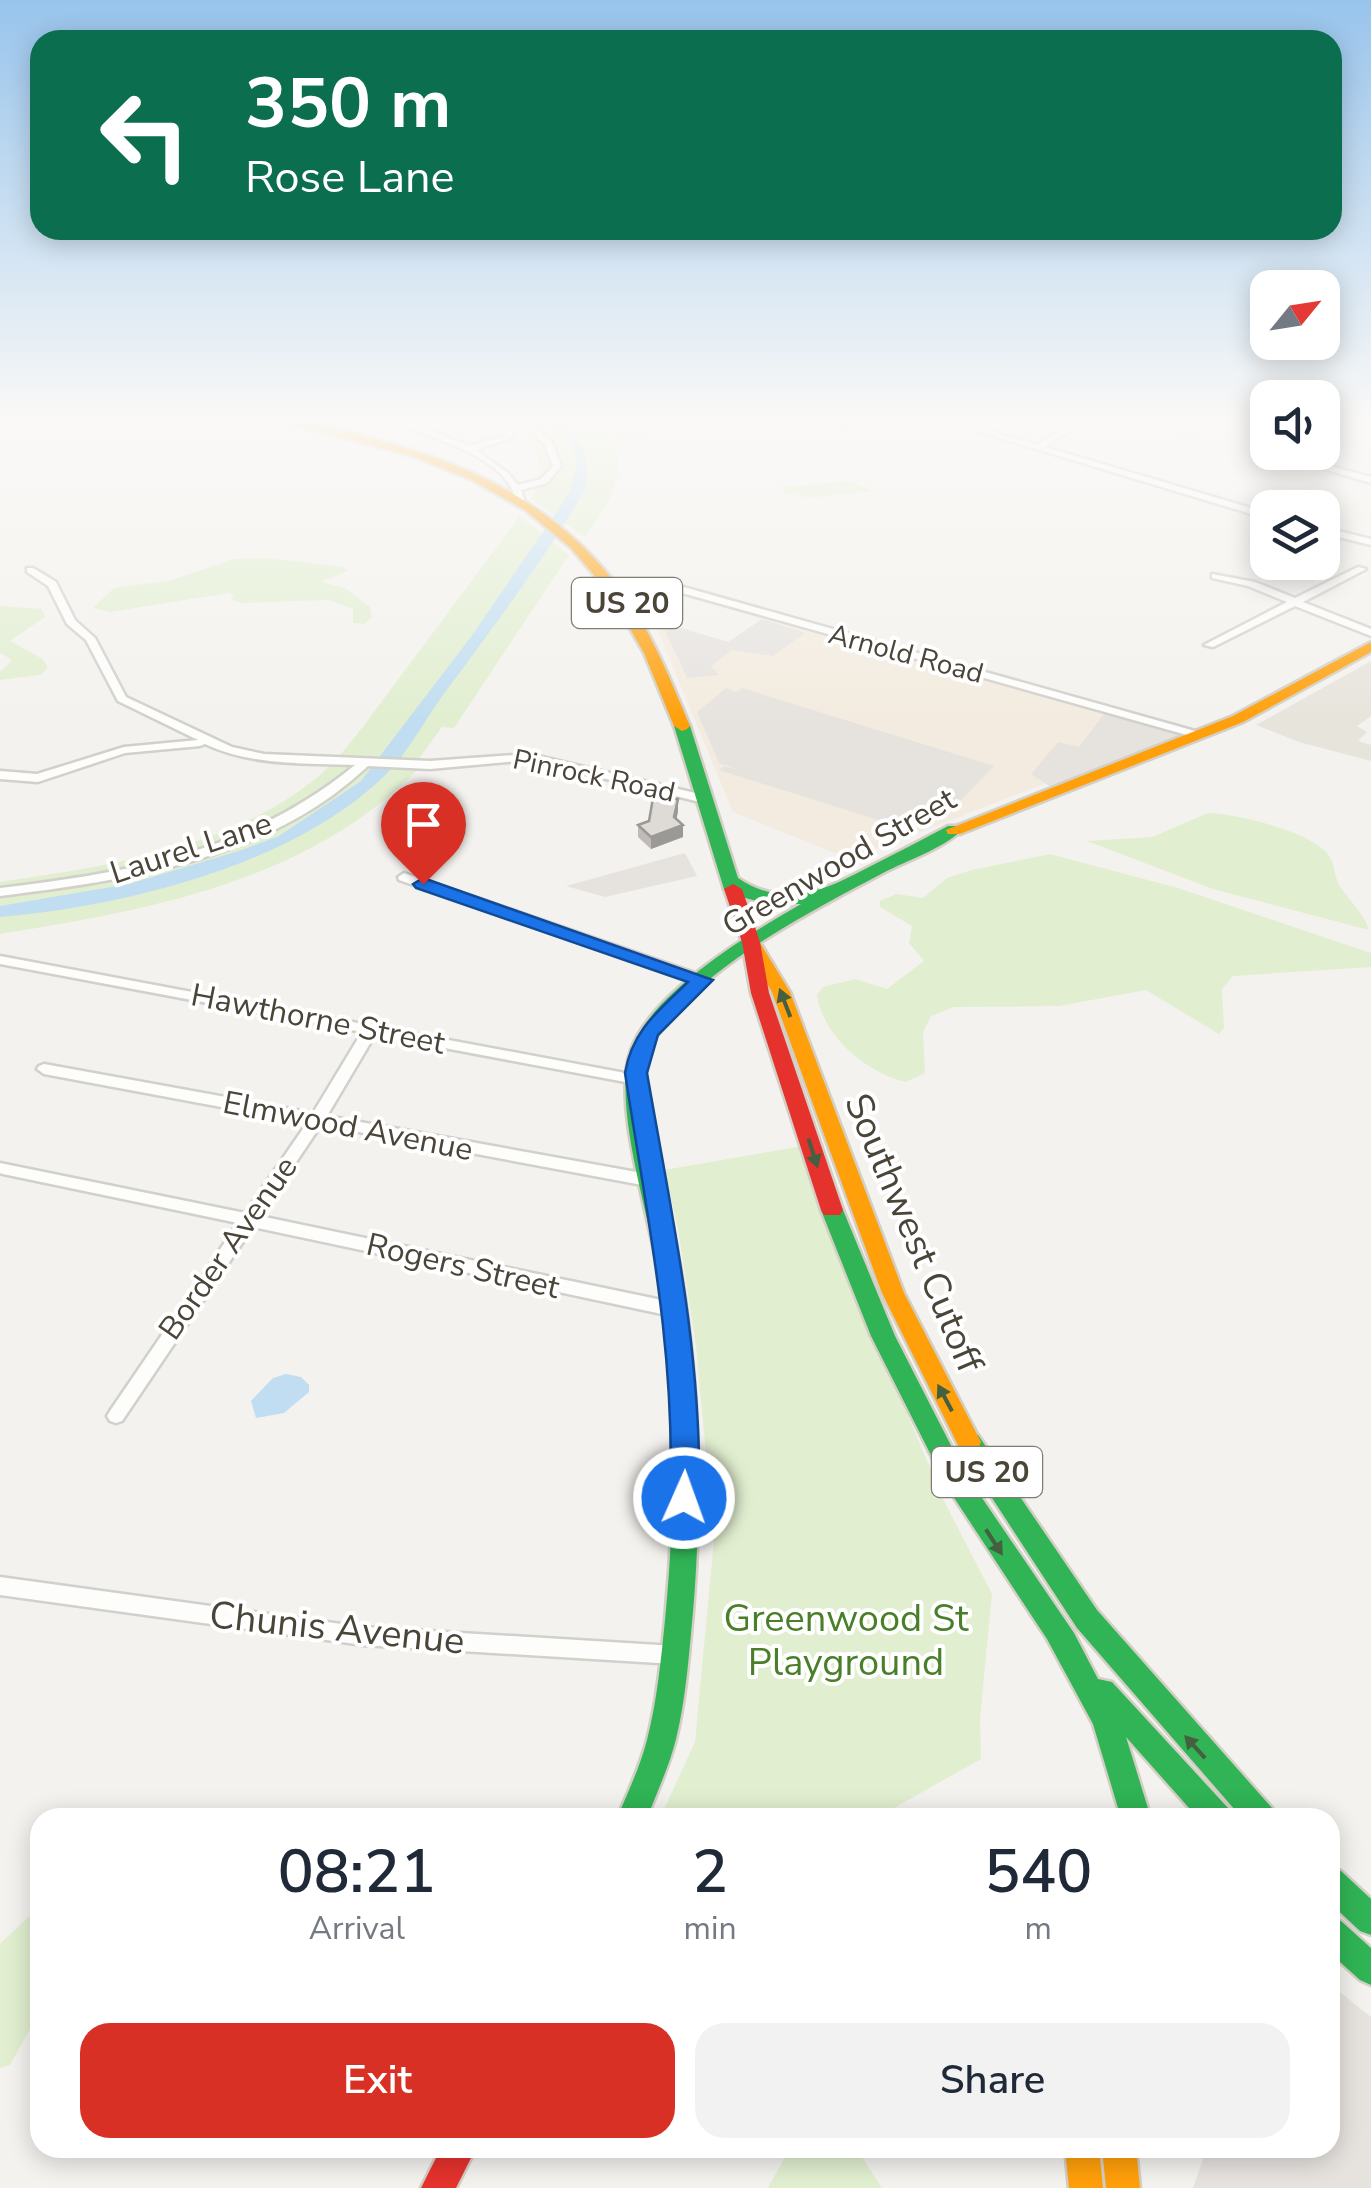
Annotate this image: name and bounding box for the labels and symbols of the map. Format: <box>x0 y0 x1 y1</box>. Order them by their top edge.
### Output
north arrow <box>1250 270 1340 360</box>
road number: US 20 <box>572 578 682 628</box>
street label: Arnold Road <box>824 615 988 693</box>
street label: Pinrock Road <box>509 740 679 812</box>
street label: Greenwood Street <box>714 777 964 946</box>
pin <box>381 782 466 885</box>
street label: Laurel Lane <box>105 802 277 894</box>
street label: Hawthorne Street <box>187 973 449 1065</box>
one-way arrow <box>776 988 792 1018</box>
street label: Elmwood Avenue <box>220 1081 476 1171</box>
street label: Southwest Cutoff <box>832 1086 996 1382</box>
one-way arrow <box>807 1138 822 1168</box>
street label: Border Avenue <box>149 1148 307 1348</box>
street label: Rogers Street <box>362 1223 565 1309</box>
one-way arrow <box>937 1384 954 1413</box>
position arrow <box>632 1446 736 1550</box>
road number: US 20 <box>932 1447 1042 1497</box>
one-way arrow <box>985 1528 1003 1555</box>
street label: Chunis Avenue <box>207 1589 467 1667</box>
park label: Greenwood St Playground <box>723 1593 969 1688</box>
one-way arrow <box>1184 1735 1207 1759</box>

